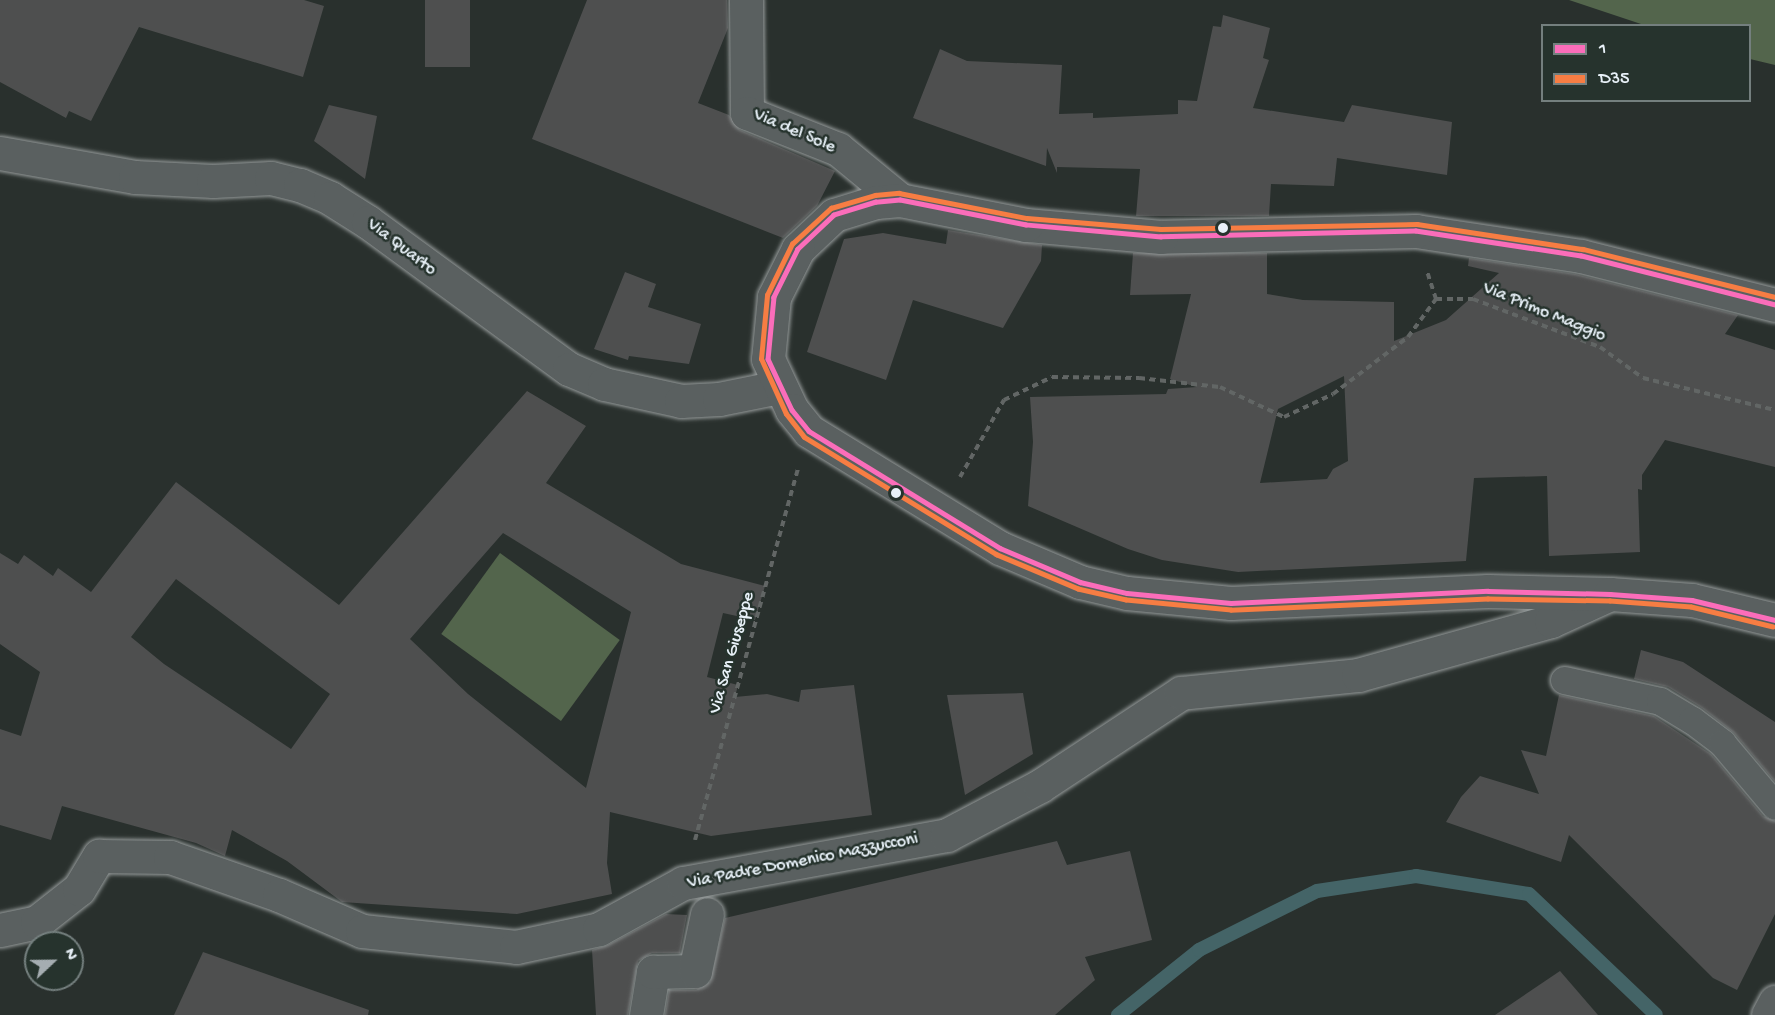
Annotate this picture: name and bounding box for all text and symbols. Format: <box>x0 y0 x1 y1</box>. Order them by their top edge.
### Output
legend <box>1541 24 1751 102</box>
text: 1 <box>1599 39 1606 60</box>
text: D35 <box>1599 69 1630 90</box>
street label: Via del Sole <box>750 105 838 159</box>
street label: Via Quarto <box>362 215 440 281</box>
unlabelled marker <box>1217 222 1229 234</box>
street label: Via Primo Maggio <box>1479 278 1609 348</box>
unlabelled marker <box>890 487 902 499</box>
street label: Via San Giuseppe <box>705 589 761 717</box>
street label: Via Padre Domenico Mazzucconi <box>686 829 920 895</box>
north arrow <box>24 931 84 991</box>
text: N <box>59 946 80 963</box>

